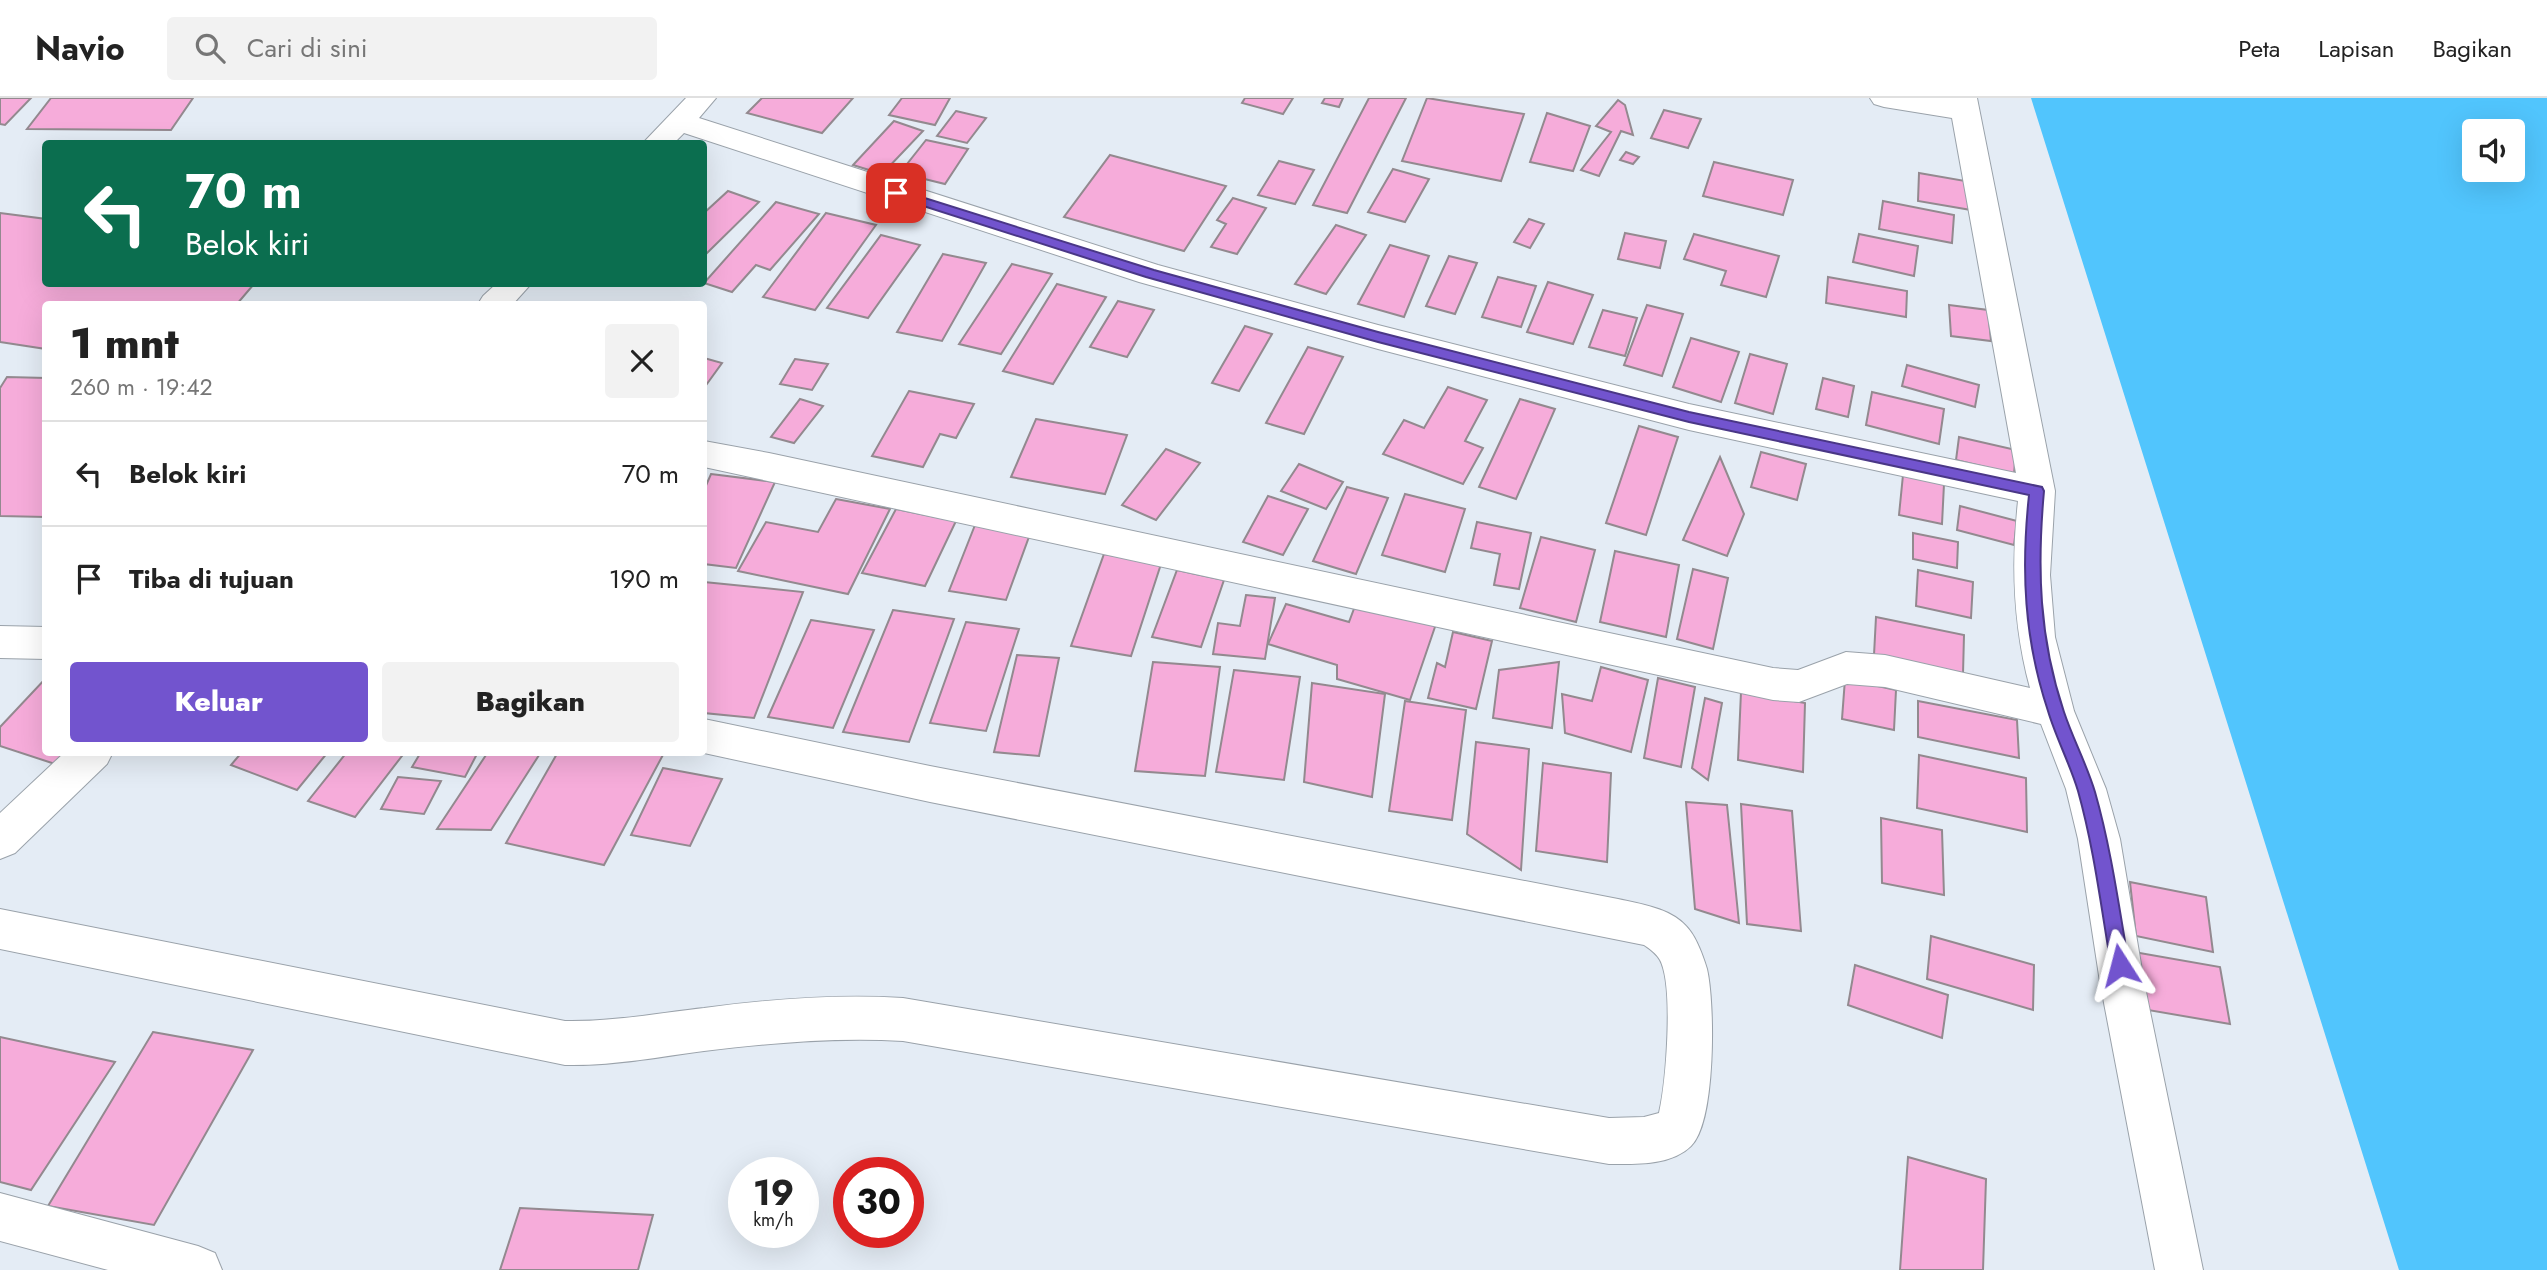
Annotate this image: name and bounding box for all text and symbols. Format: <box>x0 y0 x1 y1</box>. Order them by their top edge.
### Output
search box <box>167 17 657 80</box>
text: Navio <box>35 25 125 72</box>
icon: search <box>191 29 229 67</box>
text: Cari di sini <box>247 29 368 67</box>
text: Peta <box>2238 31 2280 66</box>
text: Lapisan <box>2318 31 2394 66</box>
text: Bagikan <box>2432 31 2512 66</box>
map controls <box>2462 119 2525 182</box>
button: sound <box>2462 119 2525 182</box>
text: 70 m <box>185 156 302 226</box>
pin <box>866 163 926 223</box>
icon: left <box>70 168 161 259</box>
icon: arrive <box>877 174 915 212</box>
text: Belok kiri <box>185 221 310 267</box>
text: 1 mnt <box>70 313 179 374</box>
button: close <box>605 324 679 398</box>
text: 260 m · 19:42 <box>70 370 213 404</box>
icon: left <box>70 455 108 493</box>
text: Belok kiri <box>129 455 246 493</box>
text: 70 m <box>622 455 679 493</box>
icon: arrive <box>70 560 108 598</box>
text: Tiba di tujuan <box>129 560 294 598</box>
text: 190 m <box>609 560 679 598</box>
button: Keluar <box>70 662 368 742</box>
button: Bagikan <box>382 662 679 742</box>
position arrow <box>2083 928 2157 1002</box>
speed limit sign: 30 <box>833 1157 924 1248</box>
text: 19 <box>753 1168 794 1218</box>
text: km/h <box>753 1207 794 1233</box>

